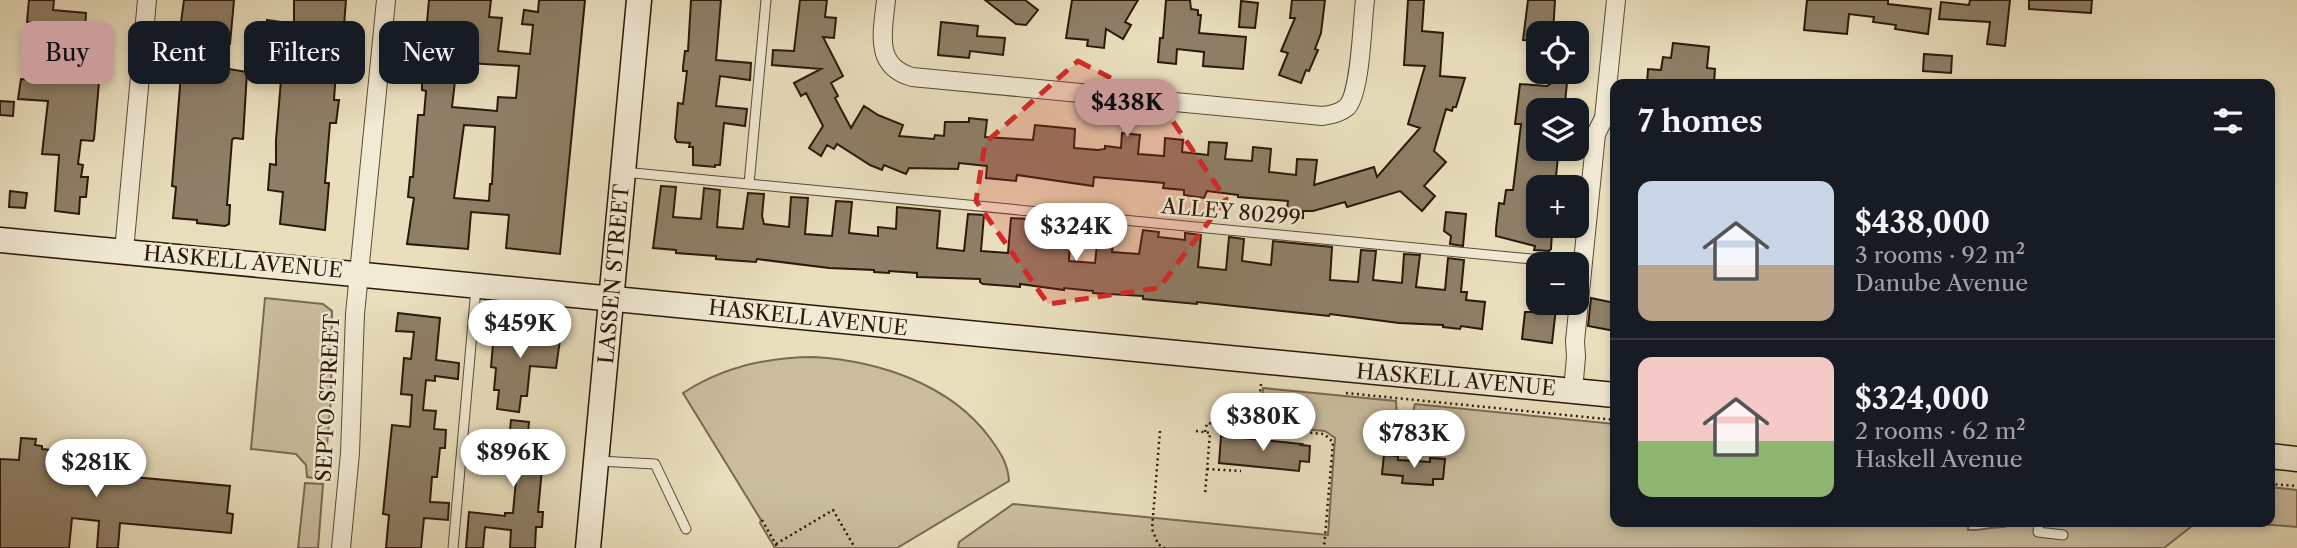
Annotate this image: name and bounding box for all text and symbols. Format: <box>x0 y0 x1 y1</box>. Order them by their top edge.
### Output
chip: Buy <box>21 21 114 84</box>
chip: Rent <box>128 21 230 84</box>
chip: Filters <box>244 21 365 84</box>
chip: New <box>379 21 479 84</box>
map controls <box>1526 21 1589 315</box>
button: locate <box>1526 21 1589 84</box>
pin: $438K <box>1078 80 1176 139</box>
text: $438K <box>1091 88 1163 116</box>
button: layers <box>1526 98 1589 161</box>
icon: filters <box>2209 102 2247 140</box>
text: 7 homes <box>1638 103 1763 140</box>
button: + <box>1526 175 1589 238</box>
street label: LASSEN STREET <box>593 183 634 365</box>
street label: ALLEY 80299 <box>1159 193 1302 230</box>
pin: $324K <box>1027 204 1125 263</box>
text: $438,000 <box>1855 204 1990 241</box>
icon: home <box>1694 209 1778 293</box>
text: $324K <box>1040 212 1112 240</box>
street label: HASKELL AVENUE <box>142 240 344 283</box>
text: 3 rooms · 92 m² <box>1855 241 2025 269</box>
button: − <box>1526 252 1589 315</box>
text: Danube Avenue <box>1855 269 2028 297</box>
street label: HASKELL AVENUE <box>707 295 909 340</box>
pin: $459K <box>471 300 569 360</box>
text: $459K <box>484 309 556 337</box>
street label: SEPTO STREET <box>311 313 344 483</box>
street label: HASKELL AVENUE <box>1355 358 1557 401</box>
text: $324,000 <box>1855 380 1989 417</box>
icon: home <box>1694 385 1778 469</box>
pin: $380K <box>1214 393 1312 453</box>
text: $380K <box>1226 402 1300 430</box>
pin: $783K <box>1365 410 1463 470</box>
text: 2 rooms · 62 m² <box>1855 417 2026 445</box>
text: $783K <box>1379 419 1449 447</box>
pin: $896K <box>464 430 562 489</box>
text: $896K <box>477 438 549 466</box>
pin: $281K <box>47 440 145 499</box>
text: Haskell Avenue <box>1855 445 2023 473</box>
text: $281K <box>61 448 131 476</box>

